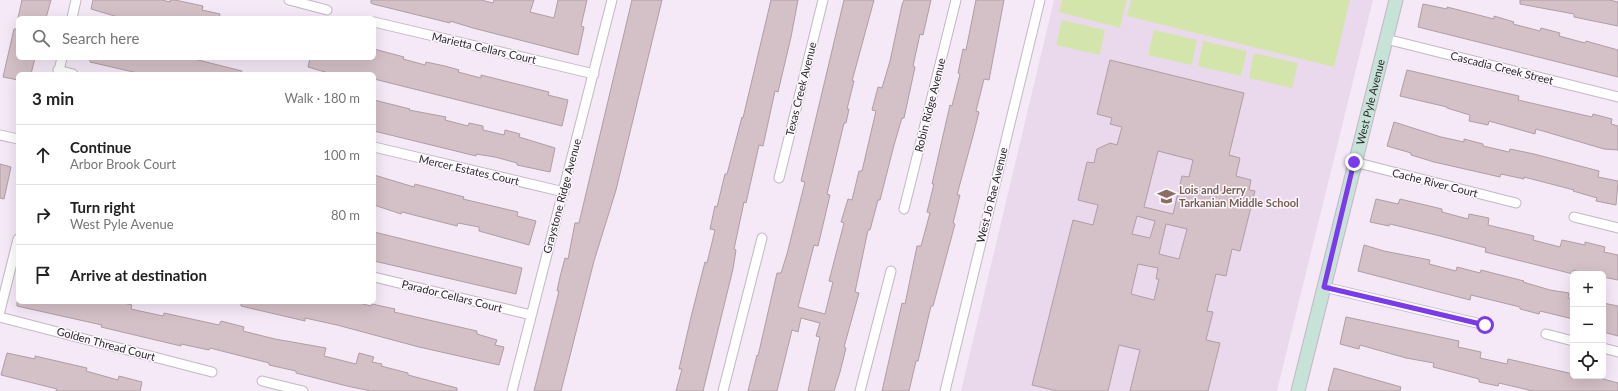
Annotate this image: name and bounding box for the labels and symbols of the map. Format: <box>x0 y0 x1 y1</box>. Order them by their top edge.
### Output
street label: Marietta Cellars Court <box>431 29 538 66</box>
street label: Texas Creek Avenue <box>783 40 819 137</box>
street label: Cascadia Creek Street <box>1449 48 1555 87</box>
street label: Robin Ridge Avenue <box>912 56 948 153</box>
street label: West Pyle Avenue <box>1353 57 1387 146</box>
street label: Graystone Ridge Avenue <box>540 137 583 255</box>
street label: West Jo Rae Avenue <box>973 145 1010 244</box>
street label: Mercer Estates Court <box>418 152 521 187</box>
route end <box>1345 153 1363 171</box>
street label: Cache River Court <box>1391 166 1479 199</box>
place label: Lois and Jerry Tarkanian Middle School <box>1179 183 1299 209</box>
school or university icon: Lois and Jerry Tarkanian Middle School <box>1156 186 1176 206</box>
street label: Parador Cellars Court <box>401 277 504 314</box>
route start <box>1476 316 1494 334</box>
street label: Golden Thread Court <box>55 324 157 363</box>

